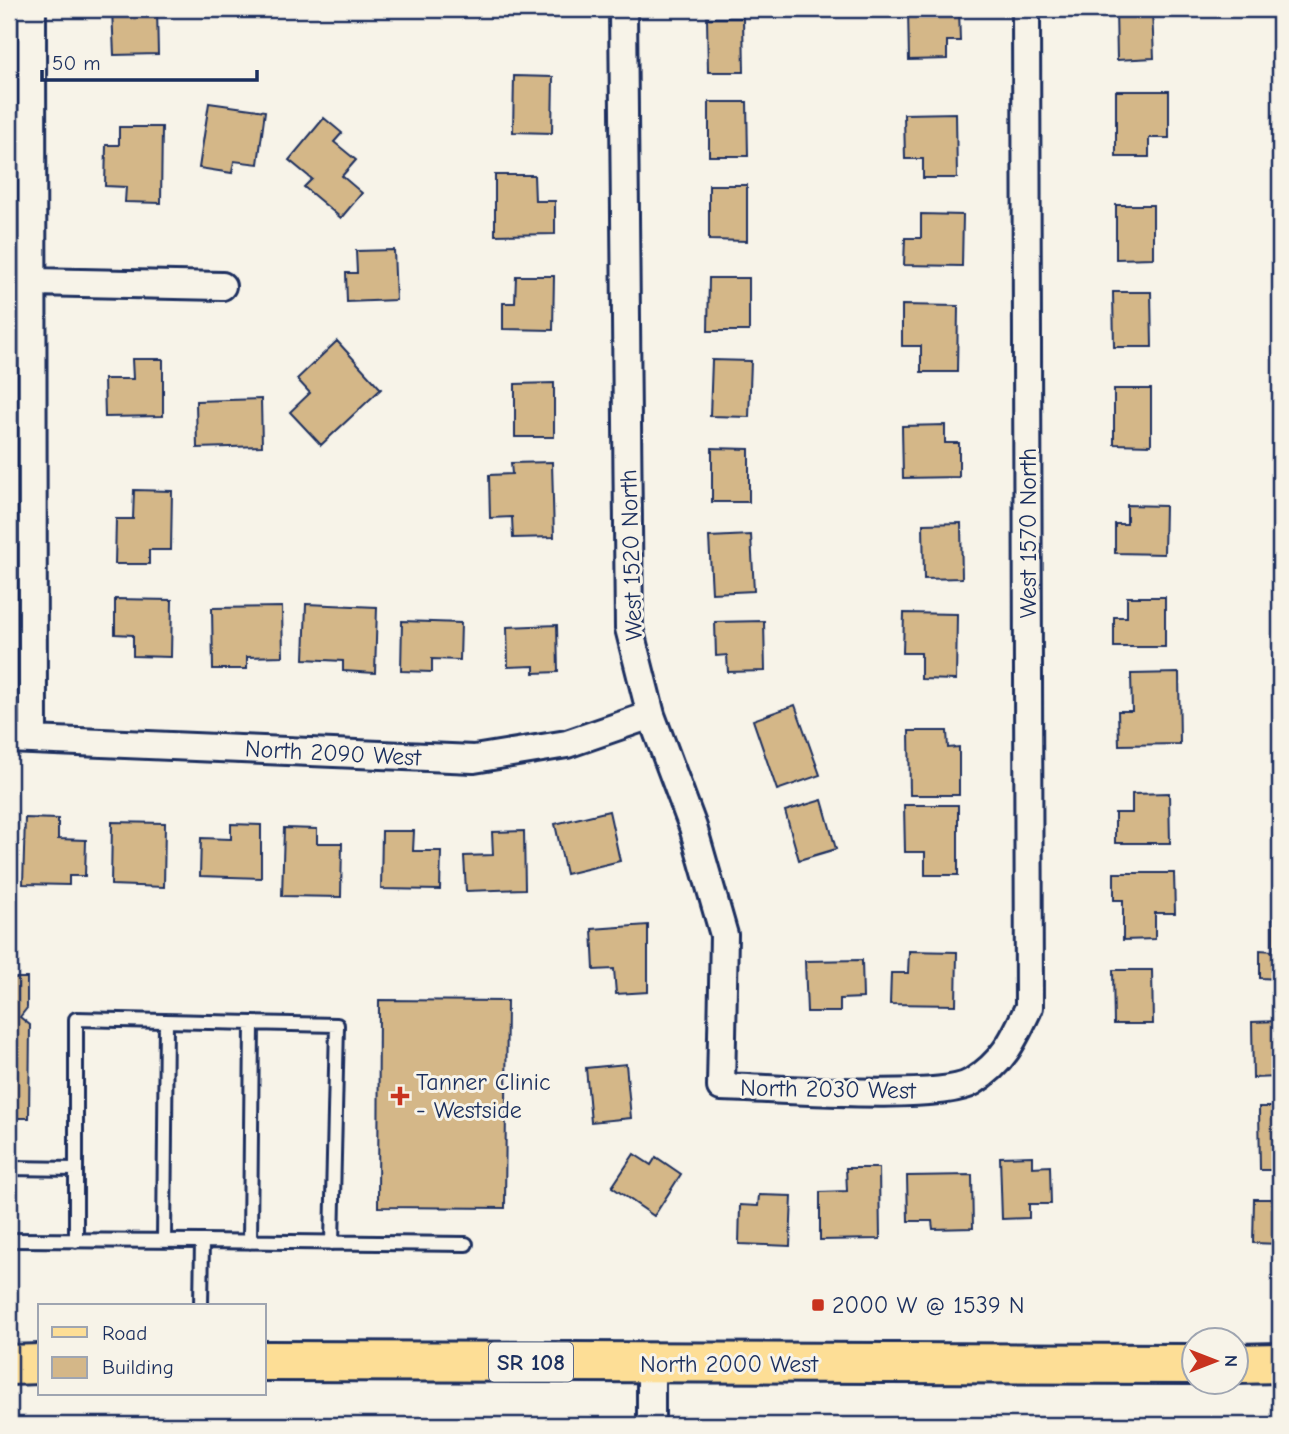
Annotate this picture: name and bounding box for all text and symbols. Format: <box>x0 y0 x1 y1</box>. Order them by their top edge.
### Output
scale bar <box>42 38 257 82</box>
text: 50 m <box>52 51 101 75</box>
street label: West 1570 North <box>1014 448 1042 618</box>
street label: West 1520 North <box>614 469 648 641</box>
street label: North 2090 West <box>244 734 423 772</box>
place label: Tanner Clinic - Westside <box>416 1068 551 1124</box>
street label: North 2030 West <box>740 1073 917 1105</box>
marker: Tanner Clinic - Westside <box>390 1086 410 1106</box>
place label: 2000 W @ 1539 N <box>832 1291 1024 1319</box>
marker: 2000 W @ 1539 N <box>810 1297 826 1313</box>
legend <box>38 1304 266 1396</box>
text: Road <box>102 1321 147 1345</box>
north arrow <box>1180 1326 1250 1396</box>
road number: SR 108 <box>489 1343 573 1382</box>
street label: North 2000 West <box>640 1350 819 1378</box>
text: Building <box>102 1355 174 1379</box>
text: N <box>1220 1355 1242 1367</box>

